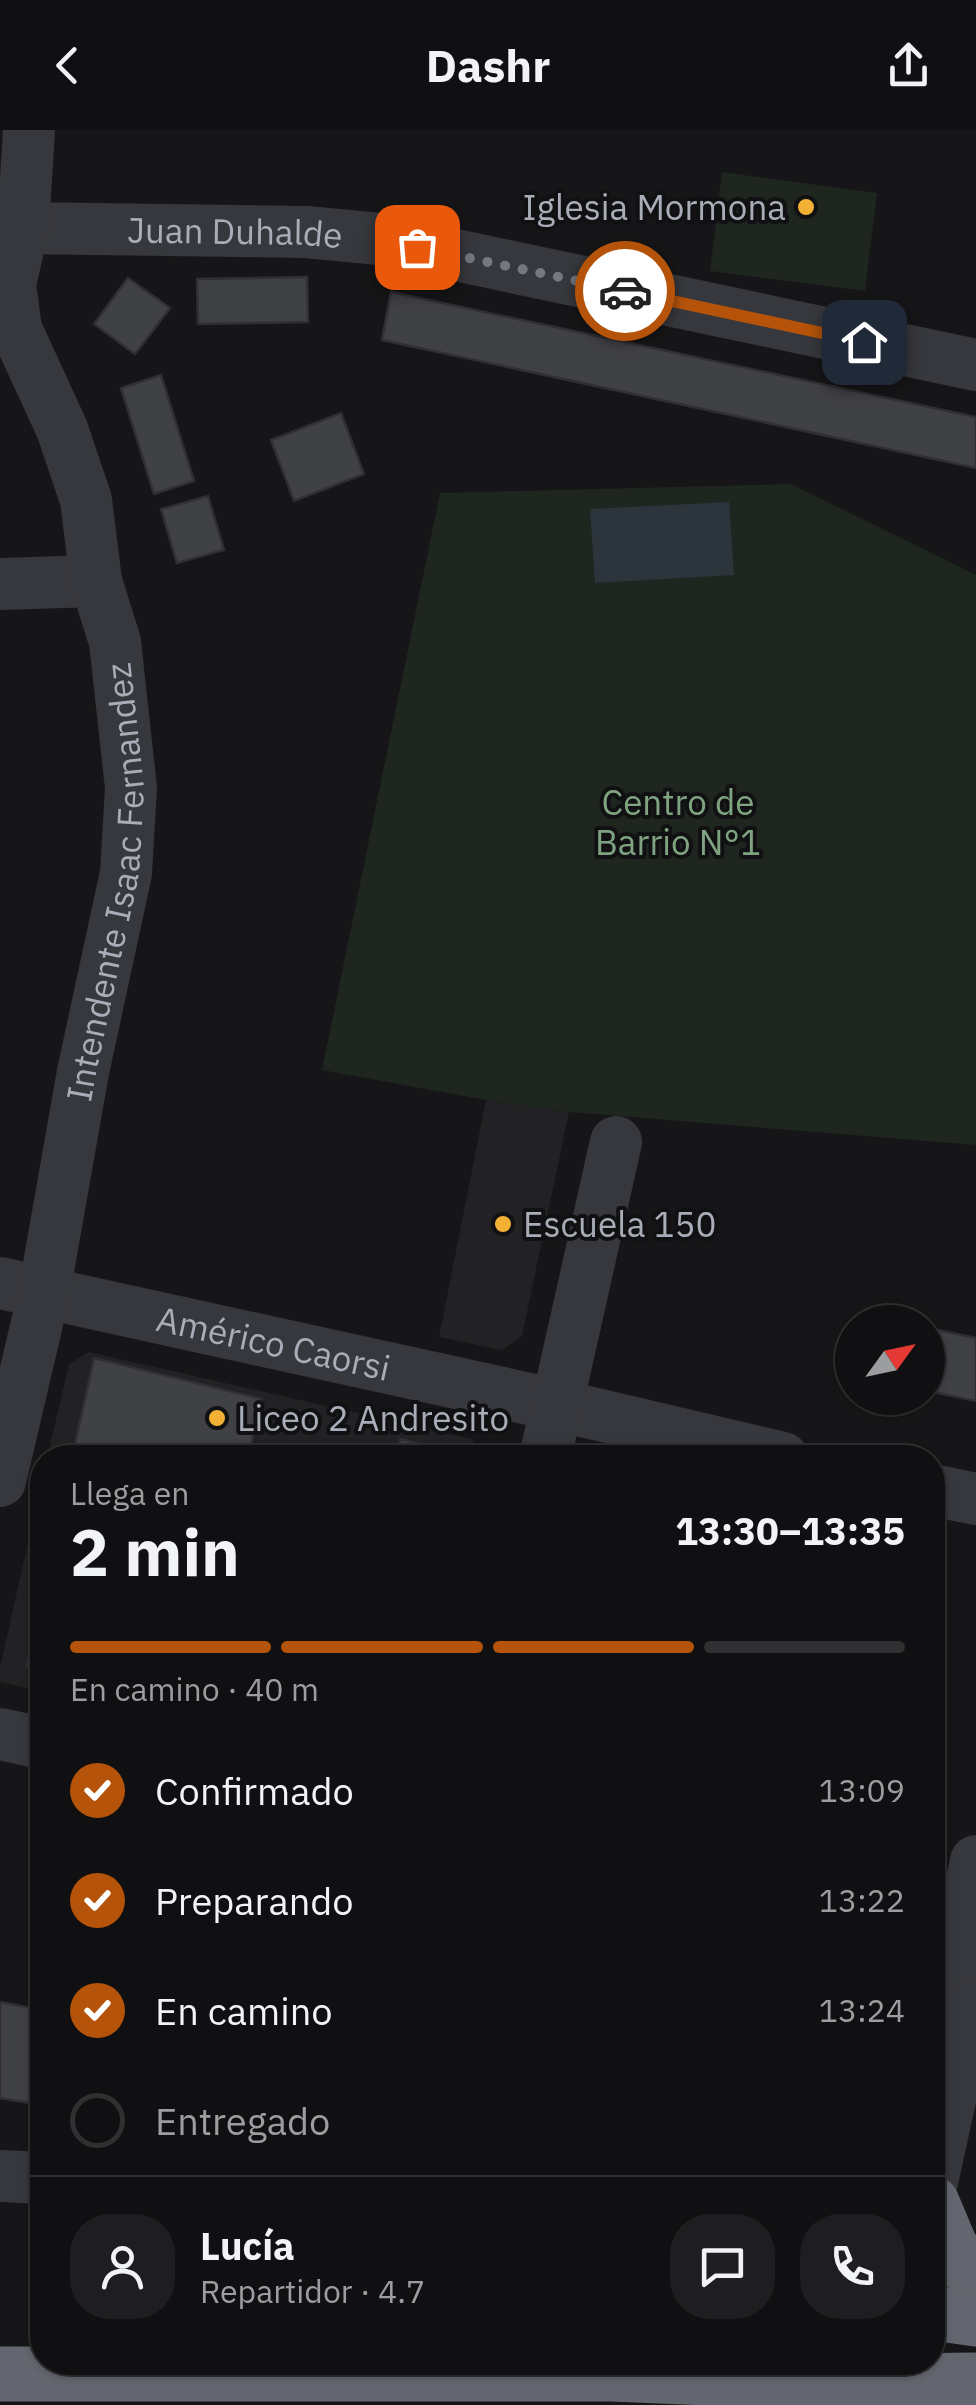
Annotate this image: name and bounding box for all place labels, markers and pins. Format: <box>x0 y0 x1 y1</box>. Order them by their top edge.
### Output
place label: Iglesia Mormona <box>522 184 786 230</box>
marker: Iglesia Mormona <box>795 196 817 218</box>
pin <box>375 205 460 290</box>
pin <box>822 300 907 385</box>
place label: Escuela 150 <box>523 1201 717 1247</box>
marker: Escuela 150 <box>492 1213 514 1235</box>
place label: Liceo 2 Andresito <box>237 1395 509 1441</box>
marker: Liceo 2 Andresito <box>206 1407 228 1429</box>

